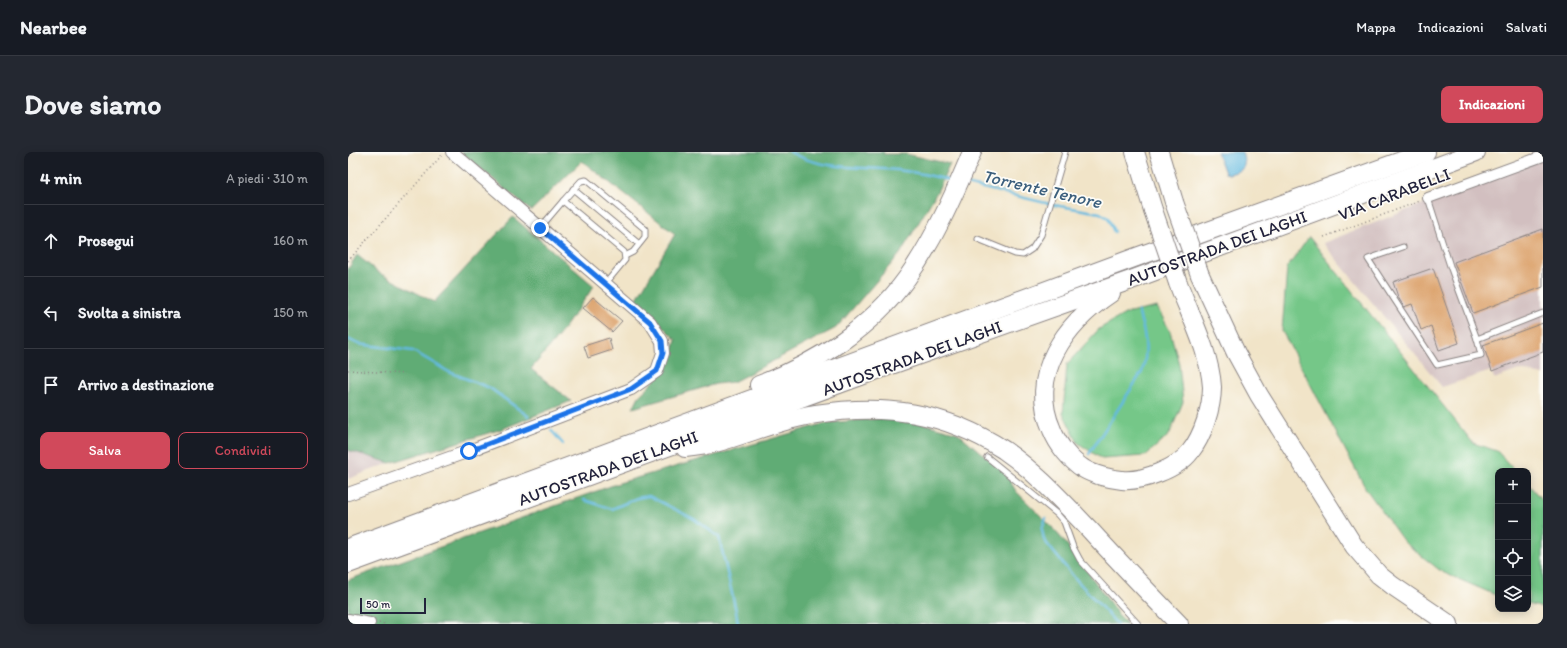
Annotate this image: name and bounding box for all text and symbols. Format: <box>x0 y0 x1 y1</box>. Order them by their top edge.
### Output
text: Nearbee <box>20 16 87 39</box>
text: Mappa <box>1356 19 1396 36</box>
text: Indicazioni <box>1418 19 1484 36</box>
text: Salvati <box>1506 19 1547 36</box>
button: Indicazioni <box>1441 86 1543 123</box>
text: Dove siamo <box>24 87 161 121</box>
street label: VIA CARABELLI <box>1335 163 1453 225</box>
water label: Torrente Tenore <box>980 165 1105 214</box>
text: 4 min <box>40 168 82 188</box>
text: A piedi · 310 m <box>226 171 308 186</box>
street label: AUTOSTRADA DEI LAGHI <box>1124 206 1310 290</box>
route end <box>531 219 549 237</box>
icon: ahead <box>40 230 62 252</box>
text: Prosegui <box>78 232 134 250</box>
text: 160 m <box>273 233 308 248</box>
icon: left <box>40 302 62 324</box>
text: Svolta a sinistra <box>78 304 181 322</box>
text: 150 m <box>273 305 308 320</box>
street label: AUTOSTRADA DEI LAGHI <box>819 316 1005 400</box>
icon: arrive <box>40 374 62 396</box>
text: Arrivo a destinazione <box>78 376 214 394</box>
street label: AUTOSTRADA DEI LAGHI <box>515 426 701 510</box>
button: Salva <box>40 432 170 469</box>
button: Condividi <box>178 432 308 469</box>
route start <box>460 442 478 460</box>
map controls <box>1495 468 1531 612</box>
button: + <box>1495 468 1531 504</box>
button: − <box>1495 504 1531 540</box>
button: locate <box>1495 540 1531 576</box>
button: layers <box>1495 576 1531 612</box>
scale bar <box>360 596 426 615</box>
text: 50 m <box>366 598 390 611</box>

